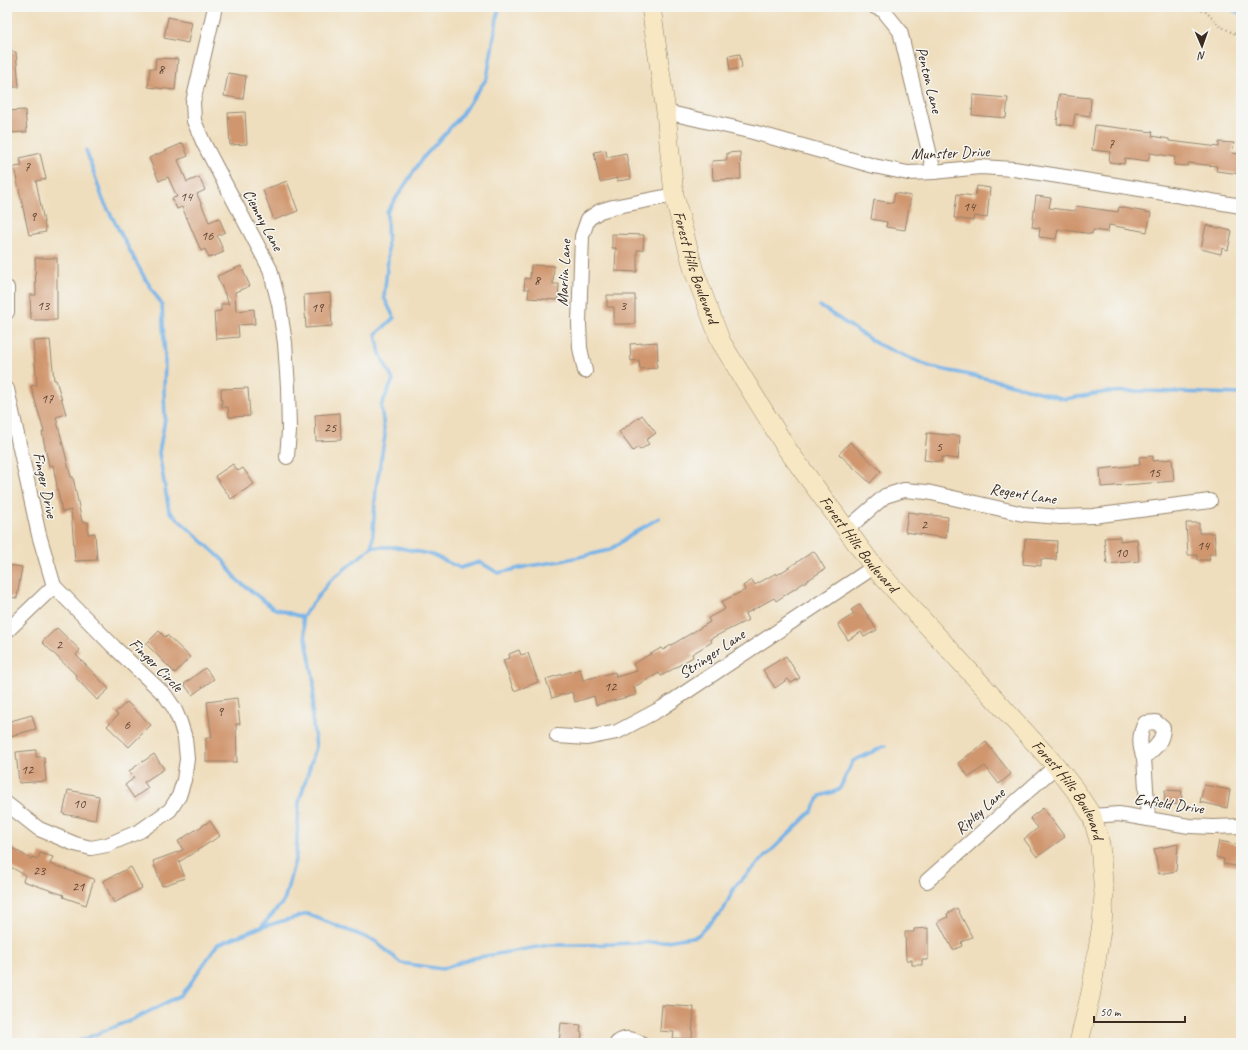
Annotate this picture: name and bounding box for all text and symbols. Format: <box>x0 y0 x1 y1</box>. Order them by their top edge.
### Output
north arrow <box>1182 26 1222 66</box>
street label: Penton Lane <box>911 45 947 117</box>
text: N <box>1197 49 1206 63</box>
house number: 8 <box>158 61 166 78</box>
house number: 7 <box>1108 135 1115 152</box>
street label: Munster Drive <box>910 142 991 164</box>
house number: 7 <box>24 158 31 175</box>
street label: Ciemny Lane <box>238 186 288 256</box>
house number: 14 <box>180 188 194 205</box>
house number: 14 <box>963 198 977 215</box>
house number: 9 <box>30 208 38 225</box>
street label: Forest Hills Boulevard <box>669 209 724 329</box>
house number: 16 <box>201 227 214 244</box>
street label: Marlin Lane <box>552 237 576 307</box>
house number: 8 <box>534 272 542 289</box>
house number: 13 <box>37 297 51 314</box>
house number: 3 <box>620 297 628 314</box>
house number: 19 <box>311 299 325 316</box>
house number: 17 <box>41 390 54 407</box>
house number: 25 <box>324 419 337 436</box>
house number: 5 <box>936 438 943 455</box>
street label: Finger Drive <box>28 450 62 521</box>
house number: 15 <box>1148 464 1161 481</box>
street label: Regent Lane <box>989 479 1059 509</box>
street label: Forest Hills Boulevard <box>815 492 904 599</box>
house number: 2 <box>921 516 929 533</box>
house number: 14 <box>1197 537 1211 554</box>
house number: 10 <box>1115 544 1129 561</box>
street label: Stringer Lane <box>675 624 750 683</box>
street label: Finger Circle <box>125 634 188 697</box>
house number: 2 <box>56 636 64 653</box>
house number: 12 <box>604 678 618 695</box>
house number: 9 <box>217 703 225 720</box>
house number: 6 <box>124 716 131 733</box>
street label: Forest Hills Boulevard <box>1027 736 1109 844</box>
house number: 12 <box>21 761 35 778</box>
street label: Ripley Lane <box>951 782 1011 839</box>
street label: Enfield Drive <box>1133 789 1207 819</box>
house number: 10 <box>73 795 87 812</box>
house number: 23 <box>33 862 47 879</box>
house number: 21 <box>72 878 85 895</box>
scale bar <box>1094 998 1185 1024</box>
text: 50 m <box>1100 1004 1122 1020</box>

